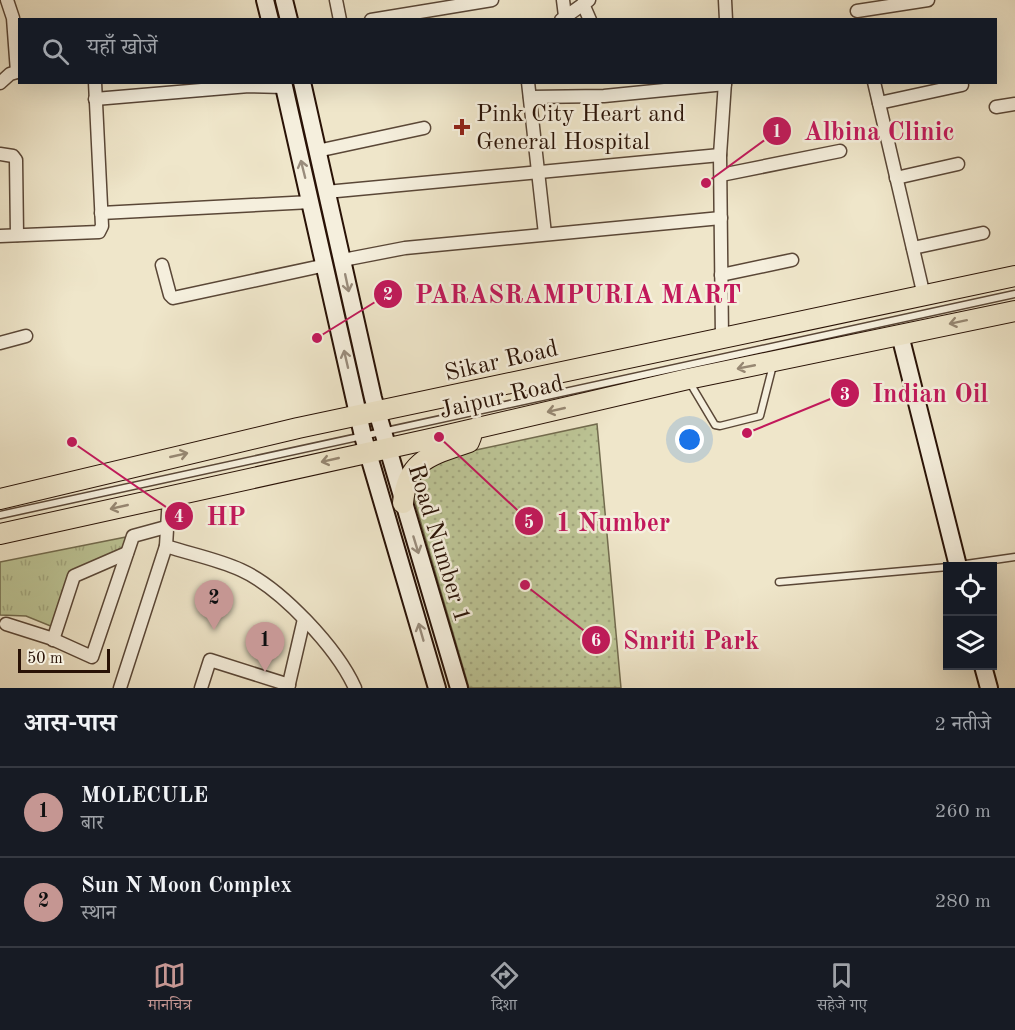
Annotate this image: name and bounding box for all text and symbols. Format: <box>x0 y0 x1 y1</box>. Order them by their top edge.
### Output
search box <box>18 18 997 84</box>
icon: search <box>39 35 72 68</box>
text: यहाँ खोजें <box>87 37 158 59</box>
place label: Pink City Heart and General Hospital <box>476 103 685 155</box>
callout: Albina Clinic <box>762 109 967 153</box>
marker: Pink City Heart and General Hospital <box>453 118 471 136</box>
text: Albina Clinic <box>803 120 955 146</box>
text: 1 <box>772 123 782 141</box>
one-way arrow <box>296 160 308 179</box>
callout: PARASRAMPURIA MART <box>373 272 754 316</box>
one-way arrow <box>342 273 354 292</box>
text: PARASRAMPURIA MART <box>415 283 741 309</box>
text: 2 <box>383 286 393 304</box>
one-way arrow <box>948 317 968 328</box>
street label: Sikar Road <box>442 337 561 387</box>
one-way arrow <box>340 350 352 369</box>
one-way arrow <box>737 362 757 373</box>
callout: Indian Oil <box>830 371 1000 415</box>
street label: Jaipur Road <box>437 372 566 424</box>
text: Indian Oil <box>872 382 988 408</box>
text: 3 <box>840 386 850 404</box>
one-way arrow <box>547 404 566 416</box>
your location <box>675 425 704 454</box>
one-way arrow <box>169 449 188 461</box>
one-way arrow <box>321 455 340 467</box>
street label: Road Number 1 <box>403 461 474 626</box>
callout: HP <box>164 494 257 538</box>
callout: 1 Number <box>514 499 682 543</box>
one-way arrow <box>110 502 129 514</box>
text: HP <box>206 505 246 531</box>
text: 4 <box>174 508 184 526</box>
text: 1 Number <box>556 511 670 537</box>
text: 5 <box>524 514 534 532</box>
one-way arrow <box>411 535 422 554</box>
map controls <box>943 562 997 670</box>
button: locate <box>943 562 997 616</box>
pin: 2 <box>194 580 234 630</box>
button: layers <box>943 616 997 670</box>
callout: Smriti Park <box>581 618 771 662</box>
pin: 1 <box>246 622 284 672</box>
one-way arrow <box>415 623 426 642</box>
text: Smriti Park <box>623 629 760 655</box>
text: 6 <box>591 632 601 650</box>
scale bar <box>18 646 110 674</box>
text: 50 m <box>27 651 63 667</box>
text: आस-पास <box>24 711 116 737</box>
text: 2 नतीजे <box>934 715 991 735</box>
text: MOLECULE <box>81 785 208 807</box>
text: 1 <box>38 802 49 822</box>
text: 260 m <box>935 802 991 822</box>
text: बार <box>81 814 104 834</box>
text: Sun N Moon Complex <box>81 875 292 897</box>
text: 2 <box>38 892 49 912</box>
text: 280 m <box>935 892 991 912</box>
text: स्थान <box>81 904 116 924</box>
tab: मानचित्र <box>148 959 191 1020</box>
tab: दिशा <box>488 959 521 1020</box>
tab: सहेजे गए <box>817 959 867 1020</box>

